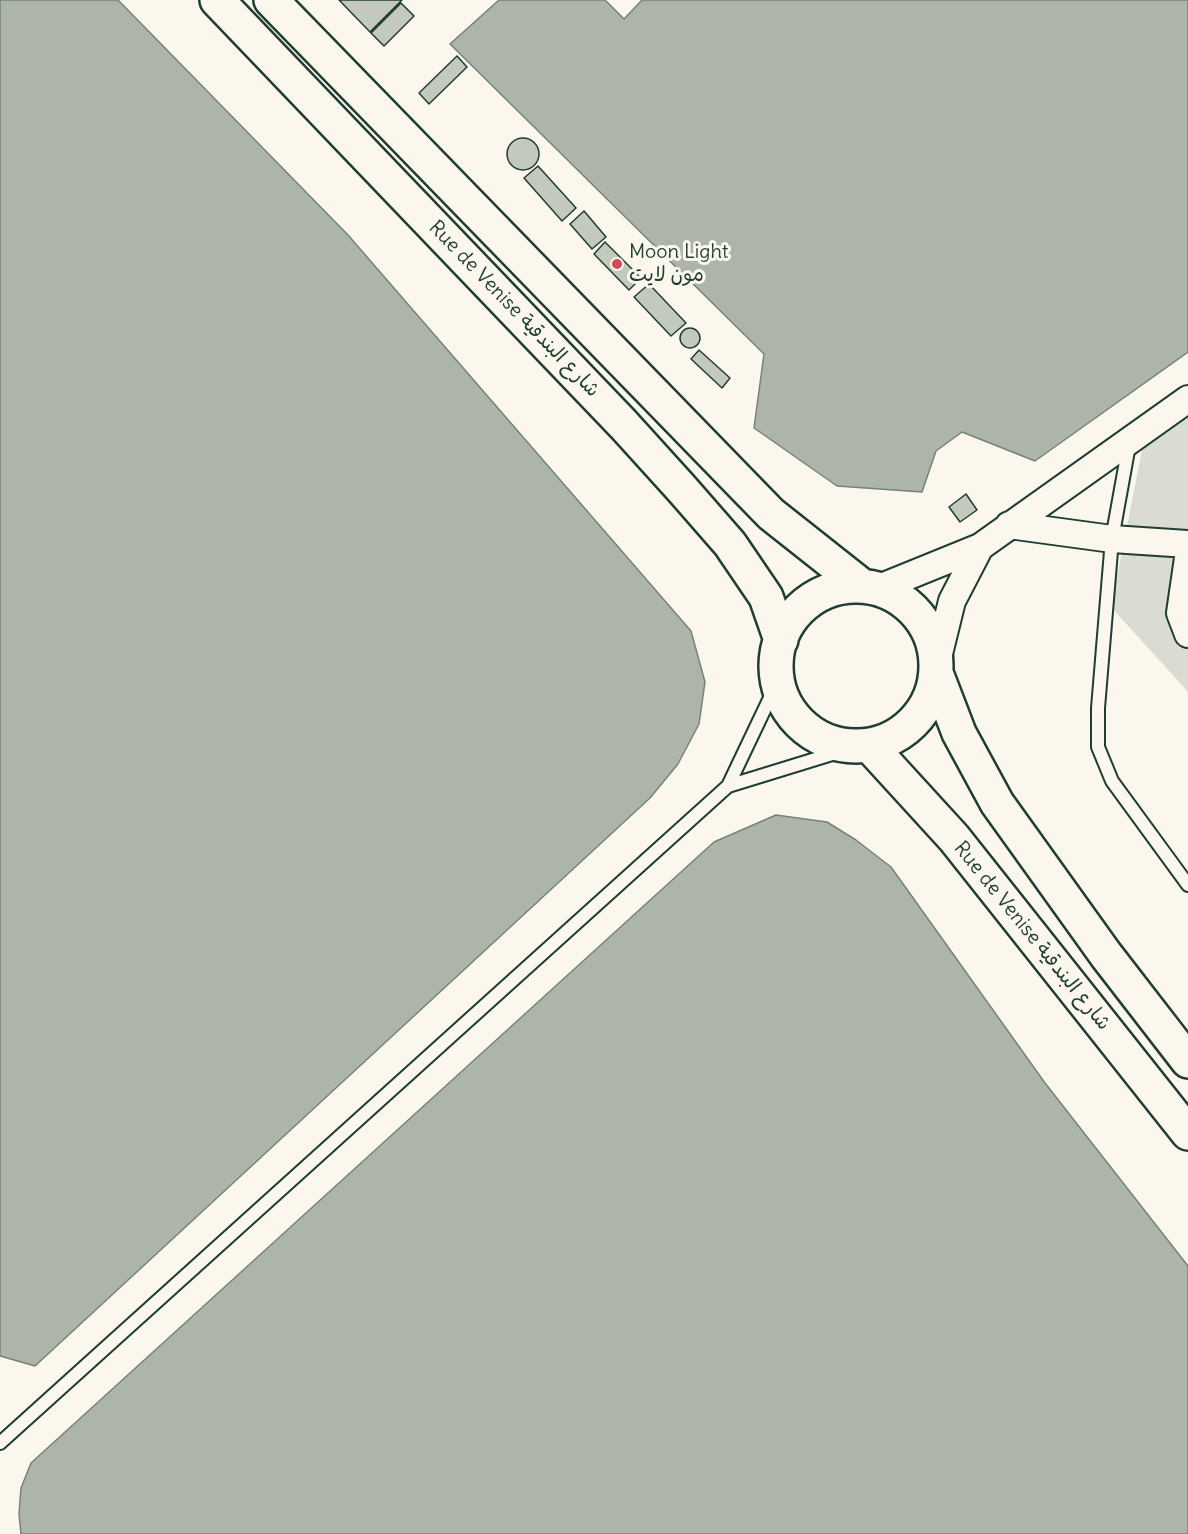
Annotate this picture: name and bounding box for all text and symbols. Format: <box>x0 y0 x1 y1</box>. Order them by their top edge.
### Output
street label: Rue de Venise شارع البندقية <box>423 216 605 402</box>
place label: Moon Light مون لايت <box>629 240 728 287</box>
marker: Moon Light مون لايت <box>610 257 624 271</box>
street label: Rue de Venise شارع البندقية <box>948 837 1116 1035</box>

